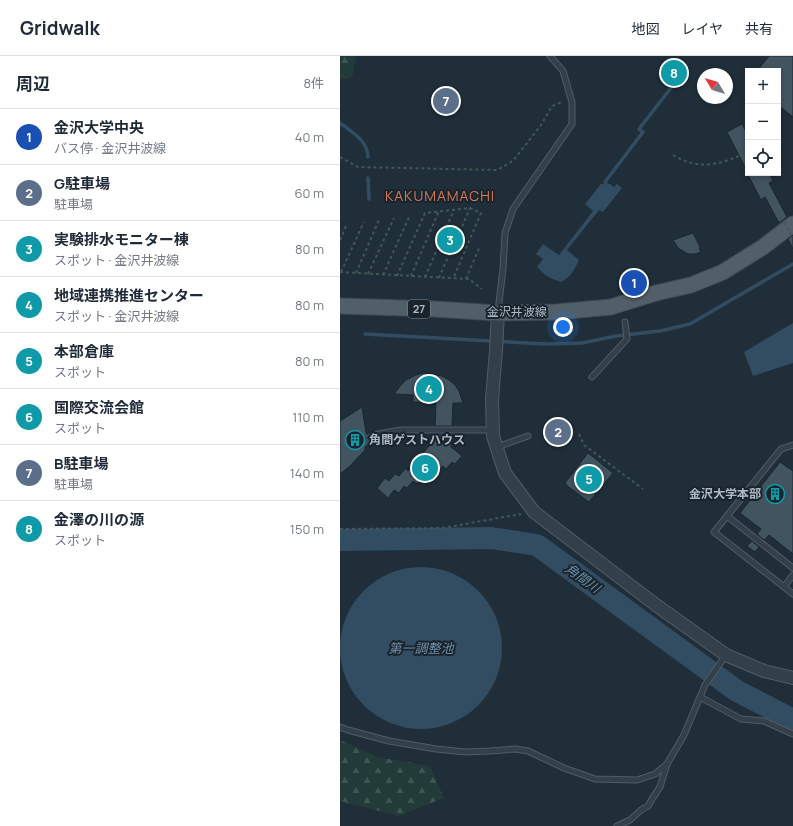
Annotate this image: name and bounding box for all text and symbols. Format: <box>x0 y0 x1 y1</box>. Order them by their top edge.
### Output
text: Gridwalk <box>20 15 100 41</box>
text: 地図 <box>631 19 659 38</box>
text: レイヤ <box>681 19 723 38</box>
text: 共有 <box>745 19 773 38</box>
pin: 8 <box>661 58 687 88</box>
north arrow <box>697 68 733 104</box>
map controls <box>745 68 781 176</box>
button: + <box>745 68 781 104</box>
text: 周辺 <box>16 72 50 95</box>
text: 8件 <box>303 74 324 92</box>
pin: 7 <box>433 86 459 116</box>
button: − <box>745 104 781 140</box>
text: 金沢大学中央 <box>54 117 144 138</box>
text: 1 <box>26 128 32 146</box>
text: 40 m <box>295 128 324 146</box>
text: バス停 · 金沢井波線 <box>54 139 166 157</box>
button: locate <box>745 140 781 176</box>
text: G駐車場 <box>54 173 110 194</box>
text: 2 <box>25 184 33 202</box>
text: 60 m <box>294 184 324 202</box>
district label: KAKUMAMACHI <box>385 186 495 205</box>
text: 駐車場 <box>54 195 93 213</box>
pin: 3 <box>437 225 463 255</box>
text: 実験排水モニター棟 <box>54 229 189 250</box>
text: 3 <box>25 240 33 258</box>
text: 80 m <box>295 240 324 258</box>
text: スポット · 金沢井波線 <box>54 251 179 269</box>
pin: 1 <box>621 268 647 298</box>
text: 地域連携推進センター <box>54 285 204 306</box>
text: 4 <box>25 296 33 314</box>
text: 80 m <box>295 296 324 314</box>
road number: 27 <box>408 300 430 318</box>
street label: 金沢井波線 <box>487 303 547 320</box>
text: スポット · 金沢井波線 <box>54 307 179 325</box>
your location <box>553 317 573 337</box>
text: 本部倉庫 <box>54 341 114 362</box>
text: 5 <box>25 352 33 370</box>
text: 80 m <box>295 352 324 370</box>
text: スポット <box>54 363 106 381</box>
pin: 4 <box>416 374 442 404</box>
text: 国際交流会館 <box>54 397 144 418</box>
text: 6 <box>25 408 33 426</box>
text: 110 m <box>292 408 324 426</box>
pin: 2 <box>545 417 571 447</box>
text: スポット <box>54 419 106 437</box>
building icon: 角間ゲストハウス <box>344 429 366 451</box>
place label: 角間ゲストハウス <box>369 431 465 448</box>
text: B駐車場 <box>54 453 108 474</box>
pin: 6 <box>412 453 438 483</box>
text: 7 <box>26 464 32 482</box>
text: 140 m <box>290 464 324 482</box>
pin: 5 <box>576 464 602 494</box>
text: 駐車場 <box>54 475 93 493</box>
building icon: 金沢大学本部 <box>764 483 786 505</box>
place label: 金沢大学本部 <box>689 485 761 502</box>
text: 金澤の川の源 <box>54 509 144 530</box>
text: 8 <box>25 520 33 538</box>
text: 150 m <box>290 520 324 538</box>
text: スポット <box>54 531 106 549</box>
water label: 角間川 <box>562 559 606 598</box>
water label: 第一調整池 <box>388 639 455 657</box>

